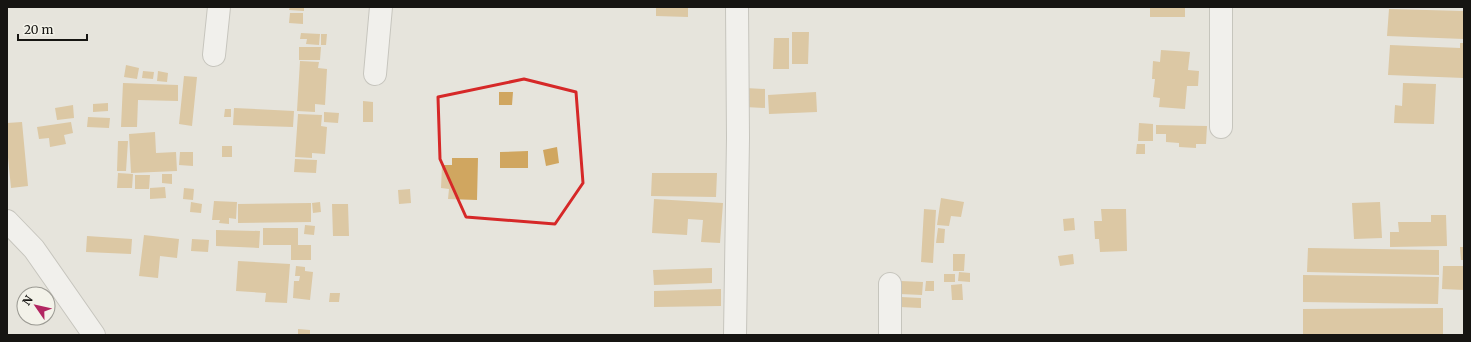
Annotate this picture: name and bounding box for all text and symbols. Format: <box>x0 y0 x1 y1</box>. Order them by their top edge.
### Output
scale bar <box>18 16 87 42</box>
text: 20 m <box>24 22 53 37</box>
north arrow <box>16 286 56 326</box>
text: N <box>19 293 36 308</box>

